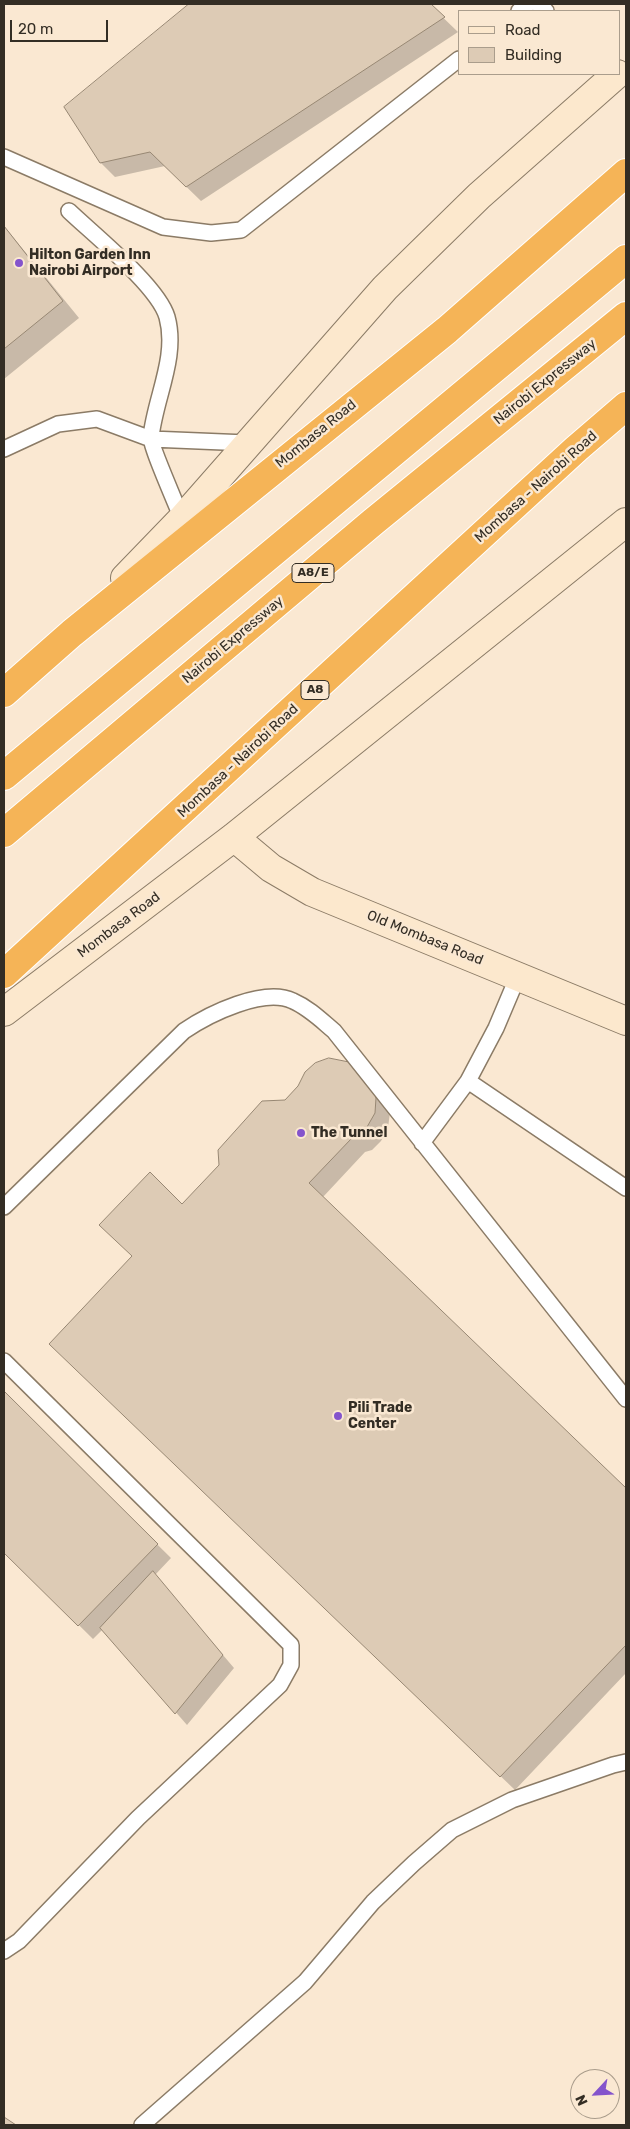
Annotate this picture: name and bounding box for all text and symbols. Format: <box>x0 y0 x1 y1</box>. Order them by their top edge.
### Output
scale bar <box>12 10 110 42</box>
legend <box>458 10 620 75</box>
text: 20 m <box>18 20 53 38</box>
text: Road <box>505 21 541 39</box>
text: Building <box>505 46 562 64</box>
place label: Hilton Garden Inn Nairobi Airport <box>29 247 151 280</box>
marker: Hilton Garden Inn Nairobi Airport <box>13 257 25 269</box>
street label: Nairobi Expressway <box>490 336 600 428</box>
street label: Mombasa Road <box>272 396 360 472</box>
street label: Mombasa - Nairobi Road <box>471 428 601 546</box>
road number: A8/E <box>292 564 334 582</box>
street label: Nairobi Expressway <box>179 593 287 687</box>
road number: A8 <box>301 680 329 700</box>
street label: Mombasa - Nairobi Road <box>174 701 302 821</box>
street label: Mombasa Road <box>74 888 164 962</box>
street label: Old Mombasa Road <box>364 907 486 969</box>
place label: The Tunnel <box>311 1125 387 1141</box>
marker: The Tunnel <box>295 1127 307 1139</box>
place label: Pili Trade Center <box>348 1400 412 1432</box>
marker: Pili Trade Center <box>332 1410 344 1422</box>
north arrow <box>570 2069 620 2119</box>
text: N <box>572 2092 592 2108</box>

